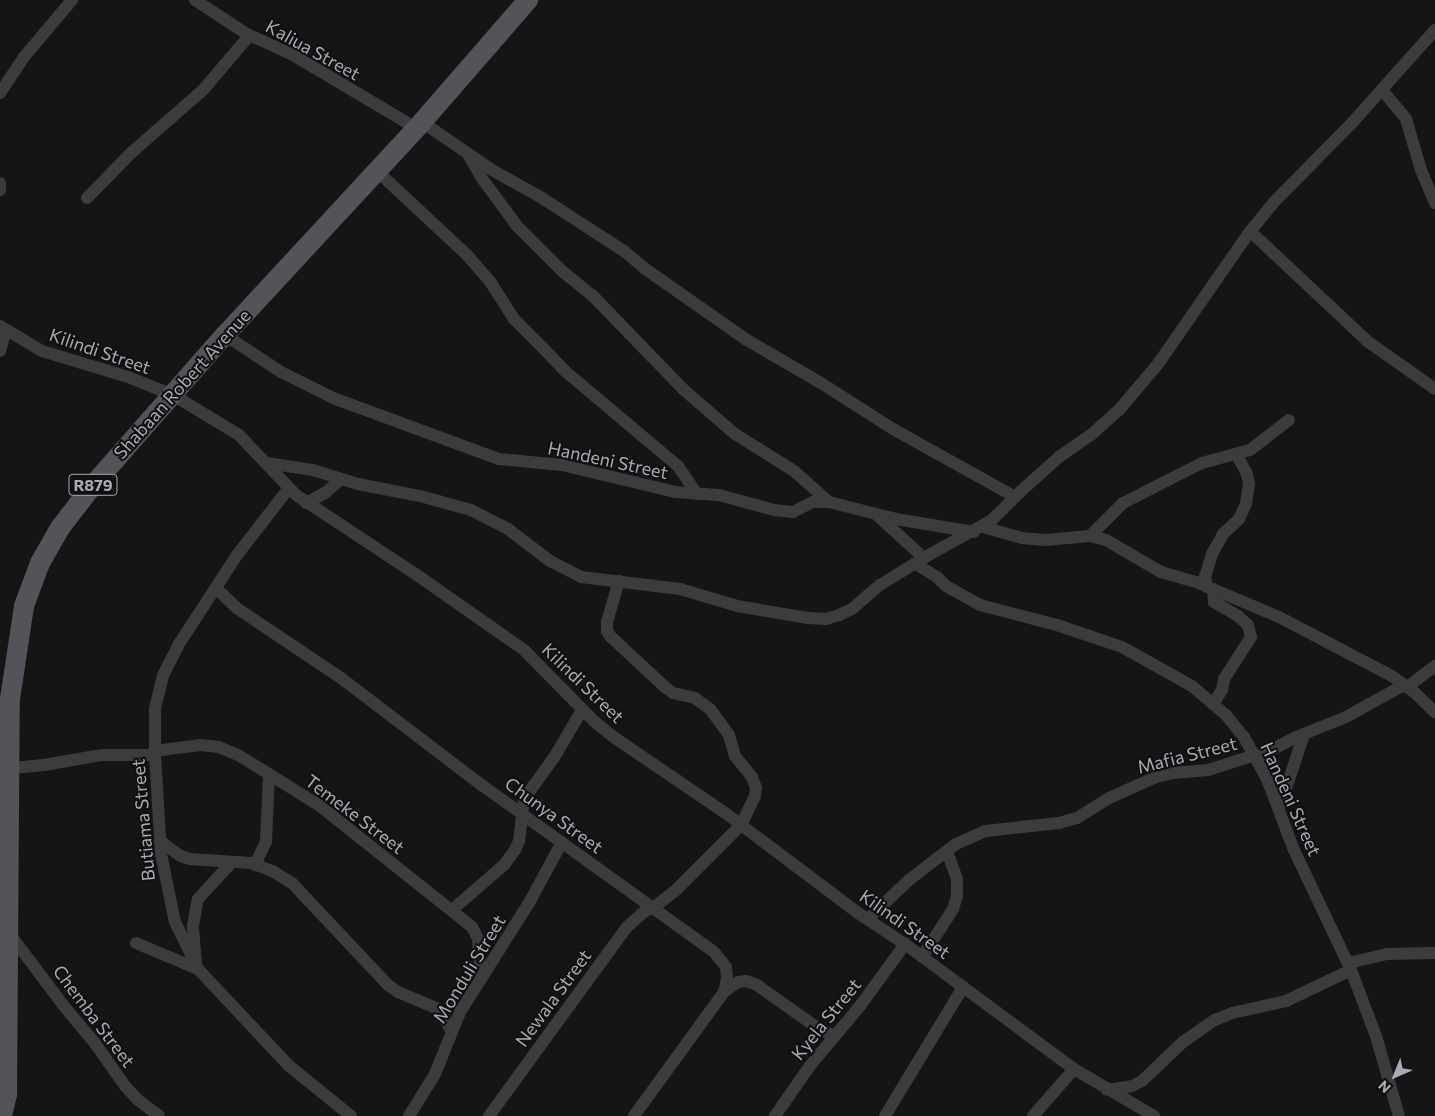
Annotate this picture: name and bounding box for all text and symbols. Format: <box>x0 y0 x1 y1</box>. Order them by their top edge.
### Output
street label: Kaliua Street <box>262 15 364 85</box>
street label: Shabaan Robert Avenue <box>109 305 255 463</box>
street label: Kilindi Street <box>47 324 153 378</box>
street label: Handeni Street <box>546 437 670 483</box>
road number: R879 <box>68 472 118 498</box>
street label: Kilindi Street <box>538 639 628 727</box>
street label: Mafia Street <box>1135 732 1239 778</box>
street label: Handeni Street <box>1256 739 1326 859</box>
street label: Butiama Street <box>127 758 159 882</box>
street label: Temeke Street <box>301 770 409 858</box>
street label: Chunya Street <box>501 772 607 858</box>
street label: Kilindi Street <box>856 885 954 963</box>
street label: Monduli Street <box>428 911 510 1027</box>
street label: Newala Street <box>511 945 595 1051</box>
street label: Chemba Street <box>49 961 139 1071</box>
street label: Kyela Street <box>787 974 865 1064</box>
north arrow <box>1370 1051 1420 1101</box>
text: N <box>1375 1077 1394 1097</box>

